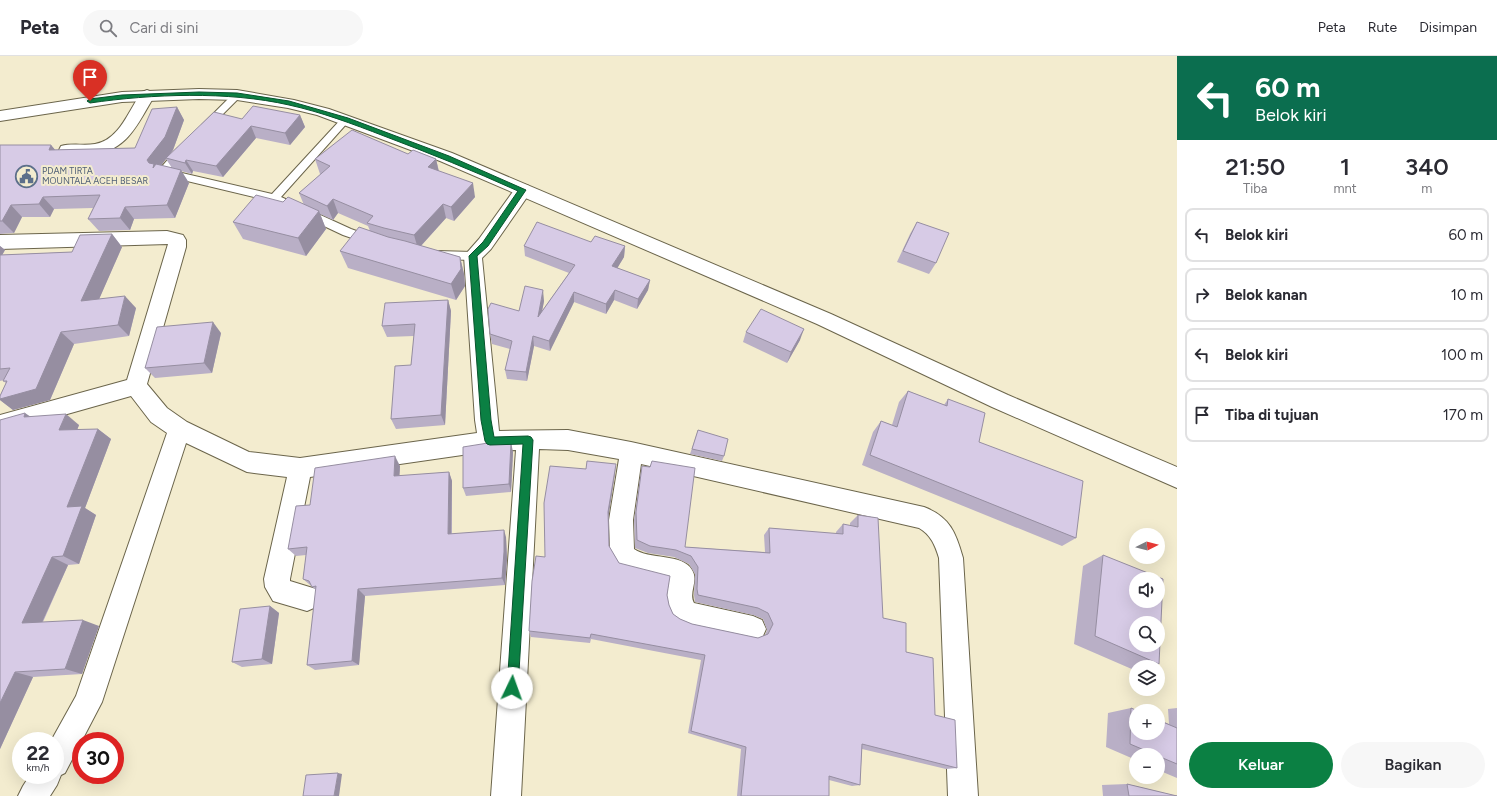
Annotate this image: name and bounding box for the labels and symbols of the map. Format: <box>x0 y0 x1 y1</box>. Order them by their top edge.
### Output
pin <box>73 60 107 101</box>
public building icon: PDAM TIRTA MOUNTALA ACEH BESAR <box>13 163 39 189</box>
place label: PDAM TIRTA MOUNTALA ACEH BESAR <box>42 165 149 186</box>
north arrow <box>1129 528 1165 564</box>
position arrow <box>491 667 533 709</box>
speed limit sign: 30 <box>72 732 124 784</box>

